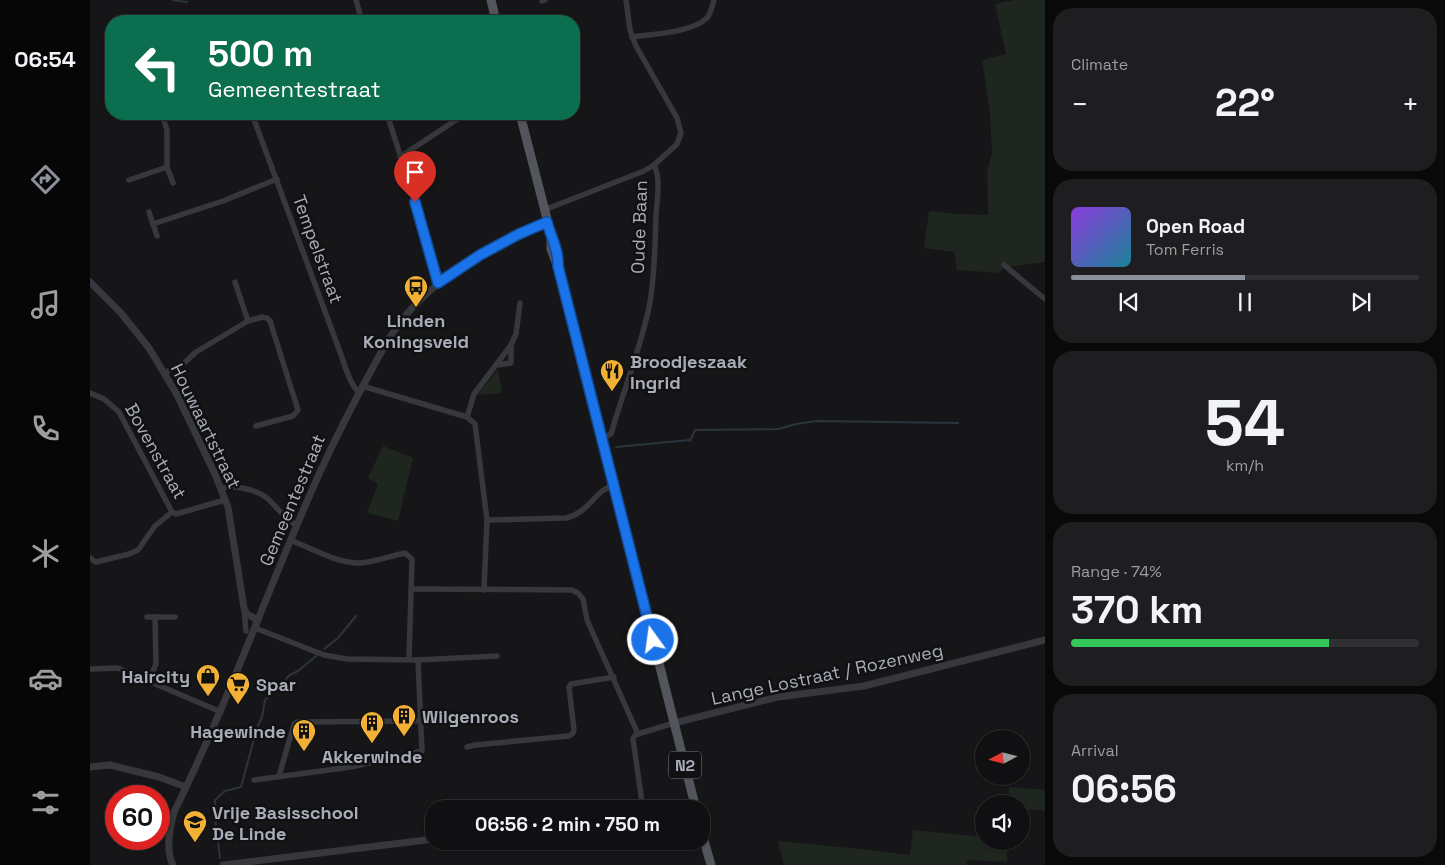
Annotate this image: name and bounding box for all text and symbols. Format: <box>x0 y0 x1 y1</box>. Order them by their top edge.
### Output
text: 500 m <box>208 32 313 76</box>
icon: left <box>125 35 190 100</box>
text: 06:54 <box>14 45 76 73</box>
text: Climate <box>1071 54 1128 75</box>
text: Gemeentestraat <box>208 75 381 103</box>
text: 22° <box>1215 79 1275 127</box>
text: − <box>1071 86 1088 122</box>
text: + <box>1402 86 1419 122</box>
pin <box>394 151 436 202</box>
icon: arrive <box>401 158 429 186</box>
icon: directions <box>28 162 63 197</box>
street label: Oude Baan <box>626 180 652 274</box>
street label: Tempelstraat <box>288 191 348 307</box>
text: Open Road <box>1146 214 1245 239</box>
text: Tom Ferris <box>1146 239 1224 260</box>
bus stop icon: Linden Koningsveld <box>403 274 429 308</box>
icon: music <box>28 287 63 322</box>
icon: previous <box>1115 288 1143 316</box>
icon: pause <box>1231 288 1259 316</box>
icon: next <box>1347 288 1375 316</box>
place label: Linden Koningsveld <box>363 309 469 353</box>
place label: Broodjeszaak Ingrid <box>630 350 747 394</box>
restaurant icon: Broodjeszaak Ingrid <box>599 358 625 392</box>
street label: Houwaartstraat <box>166 360 246 492</box>
text: 54 <box>1205 381 1285 464</box>
street label: Bovenstraat <box>120 399 192 503</box>
icon: phone <box>28 411 63 446</box>
street label: Gemeentestraat <box>254 431 330 569</box>
text: km/h <box>1226 455 1264 476</box>
icon: climate <box>28 536 63 571</box>
text: Range · 74% <box>1071 561 1162 582</box>
text: 370 km <box>1071 586 1203 634</box>
position arrow <box>626 613 678 665</box>
street label: Lange Lostraat / Rozenweg <box>709 638 945 710</box>
icon: car <box>28 661 63 696</box>
shop icon: Haircity <box>195 663 221 697</box>
place label: Haircity <box>122 665 190 688</box>
supermarket icon: Spar <box>225 671 251 705</box>
place label: Spar <box>256 673 296 696</box>
building icon: Wilgenroos <box>391 703 417 737</box>
place label: Wilgenroos <box>422 705 519 728</box>
building icon: Akkerwinde <box>359 710 385 744</box>
building icon: Hagewinde <box>291 718 317 752</box>
place label: Hagewinde <box>190 720 286 743</box>
north arrow <box>975 730 1030 785</box>
map controls <box>975 730 1030 850</box>
text: Arrival <box>1071 740 1119 761</box>
place label: Akkerwinde <box>322 745 422 768</box>
road number: N2 <box>669 752 701 778</box>
text: 06:56 <box>1071 765 1177 813</box>
icon: filters <box>28 785 63 820</box>
speed limit sign: 60 <box>105 785 170 850</box>
button: sound <box>975 795 1030 850</box>
place label: Vrije Basisschool De Linde <box>212 801 359 845</box>
school or university icon: Vrije Basisschool De Linde <box>182 809 208 843</box>
text: 06:56 · 2 min · 750 m <box>475 812 660 837</box>

